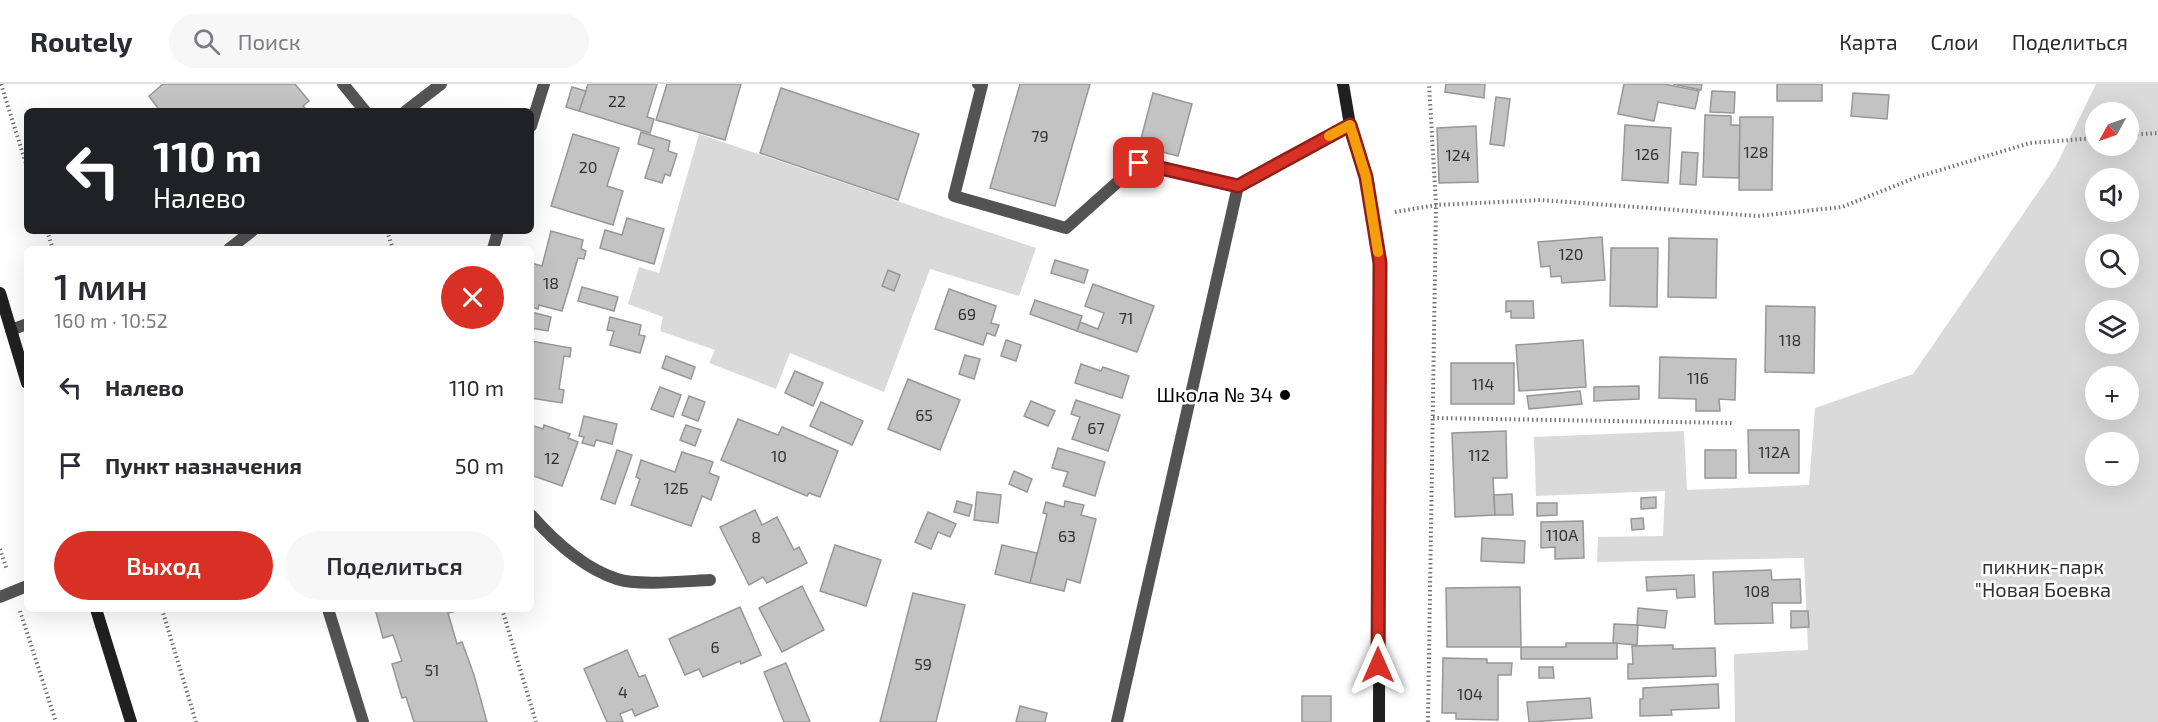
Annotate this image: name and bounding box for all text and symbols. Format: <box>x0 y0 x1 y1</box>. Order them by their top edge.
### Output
search box <box>169 14 589 68</box>
text: Routely <box>30 24 133 58</box>
icon: search <box>190 25 223 58</box>
text: Поиск <box>238 28 301 54</box>
text: Карта <box>1839 29 1898 54</box>
text: Слои <box>1931 29 1979 54</box>
text: Поделиться <box>2012 29 2128 54</box>
house number: 22 <box>608 91 626 110</box>
north arrow <box>2085 102 2139 156</box>
map controls <box>2085 102 2139 486</box>
house number: 79 <box>1031 126 1049 145</box>
text: 110 m <box>153 130 262 180</box>
icon: left <box>54 132 132 210</box>
pin <box>1113 137 1164 188</box>
house number: 128 <box>1743 142 1769 161</box>
house number: 126 <box>1635 144 1659 163</box>
house number: 124 <box>1445 145 1471 164</box>
icon: arrive <box>1122 146 1155 179</box>
house number: 20 <box>579 157 597 176</box>
button: sound <box>2085 168 2139 222</box>
text: Налево <box>153 181 246 213</box>
button: search <box>2085 234 2139 288</box>
house number: 120 <box>1558 244 1584 263</box>
text: 1 мин <box>54 264 148 307</box>
button: close <box>441 266 504 329</box>
house number: 18 <box>543 273 559 292</box>
button: layers <box>2085 300 2139 354</box>
house number: 69 <box>958 304 976 323</box>
text: 160 m · 10:52 <box>54 308 168 332</box>
house number: 71 <box>1119 308 1133 327</box>
house number: 118 <box>1779 330 1801 349</box>
button: + <box>2085 366 2139 420</box>
house number: 116 <box>1687 368 1709 387</box>
icon: left <box>54 371 87 404</box>
text: Налево <box>105 374 184 400</box>
text: 110 m <box>449 374 504 400</box>
house number: 114 <box>1472 374 1494 393</box>
place label: Школа № 34 <box>1157 382 1273 406</box>
marker: Школа № 34 <box>1278 388 1292 402</box>
house number: 65 <box>915 405 933 424</box>
house number: 67 <box>1087 418 1105 437</box>
button: − <box>2085 432 2139 486</box>
house number: 112А <box>1758 442 1790 461</box>
house number: 112 <box>1468 445 1490 464</box>
house number: 10 <box>771 446 787 465</box>
house number: 12 <box>544 448 560 467</box>
icon: arrive <box>54 449 87 482</box>
text: Пункт назначения <box>105 452 302 478</box>
text: 50 m <box>455 452 504 478</box>
house number: 12Б <box>664 478 688 497</box>
house number: 110А <box>1546 525 1578 544</box>
house number: 63 <box>1058 526 1076 545</box>
house number: 8 <box>751 527 761 546</box>
button: Выход <box>54 531 273 600</box>
button: Поделиться <box>285 531 504 600</box>
park label: пикник-парк "Новая Боевка <box>1975 554 2111 601</box>
house number: 108 <box>1744 581 1770 600</box>
position arrow <box>1346 633 1410 697</box>
house number: 6 <box>710 637 720 656</box>
house number: 59 <box>914 654 932 673</box>
house number: 51 <box>425 660 439 679</box>
house number: 4 <box>618 682 628 701</box>
house number: 104 <box>1457 684 1483 703</box>

